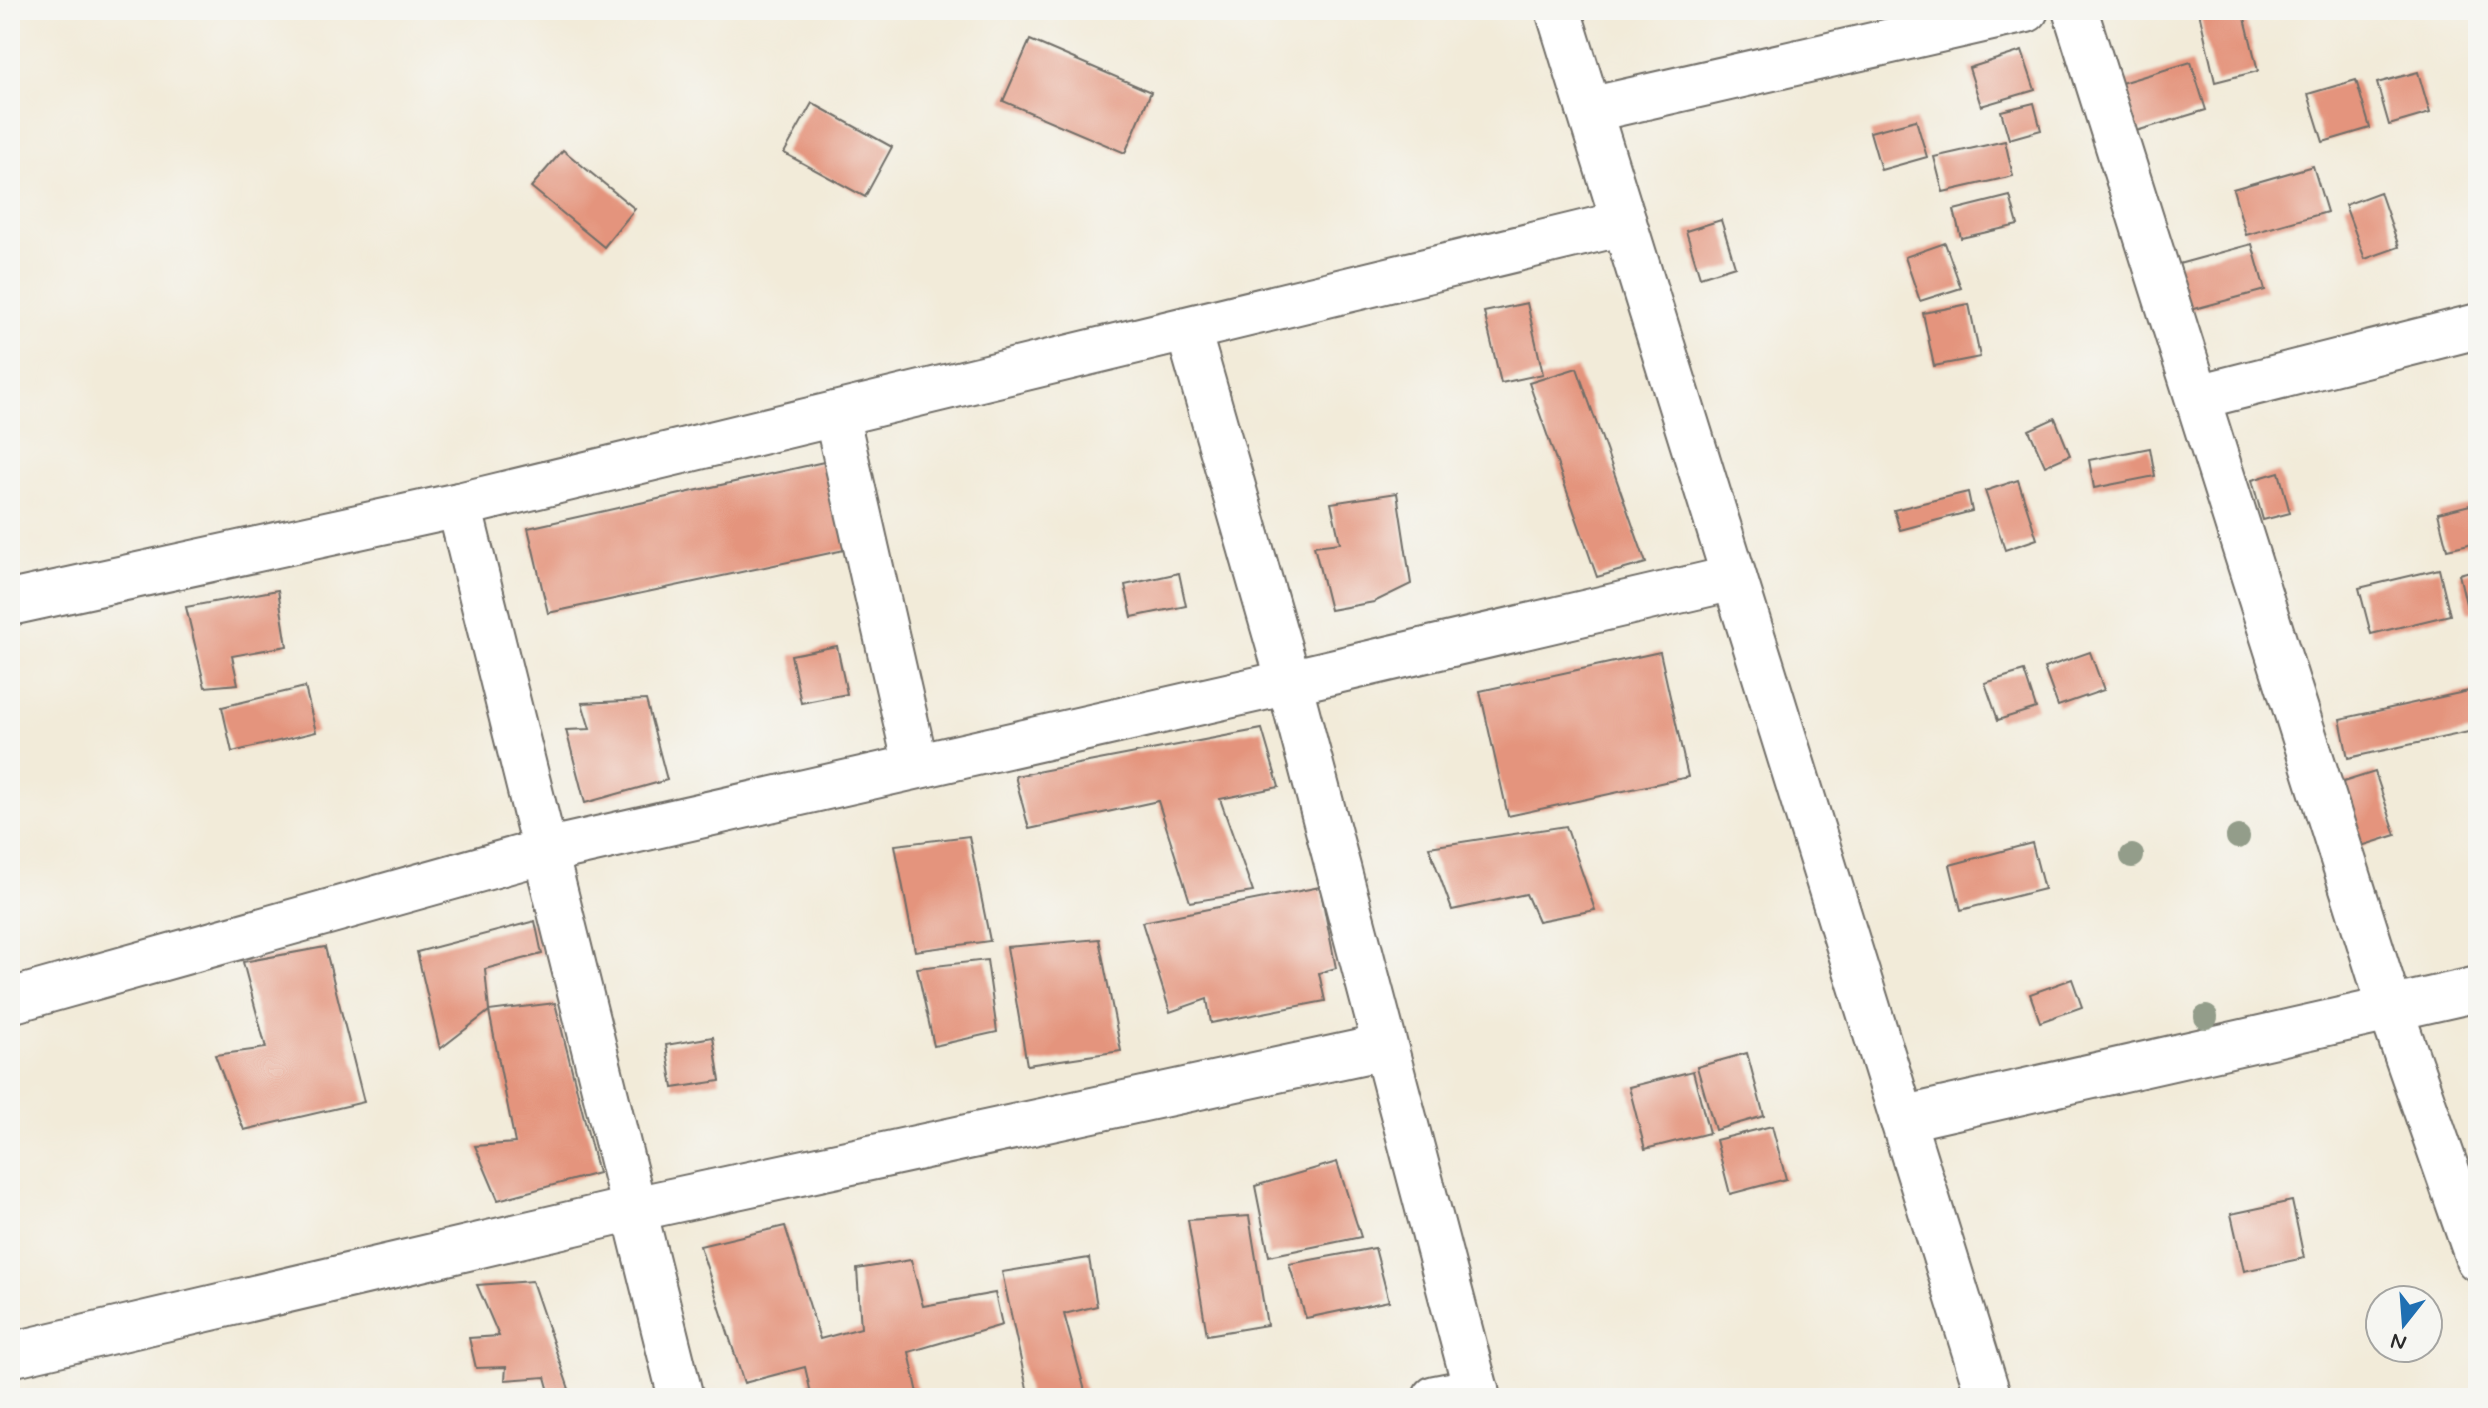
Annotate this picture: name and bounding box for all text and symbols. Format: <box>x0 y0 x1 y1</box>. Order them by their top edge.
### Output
north arrow <box>2364 1284 2444 1364</box>
text: N <box>2388 1326 2410 1357</box>

